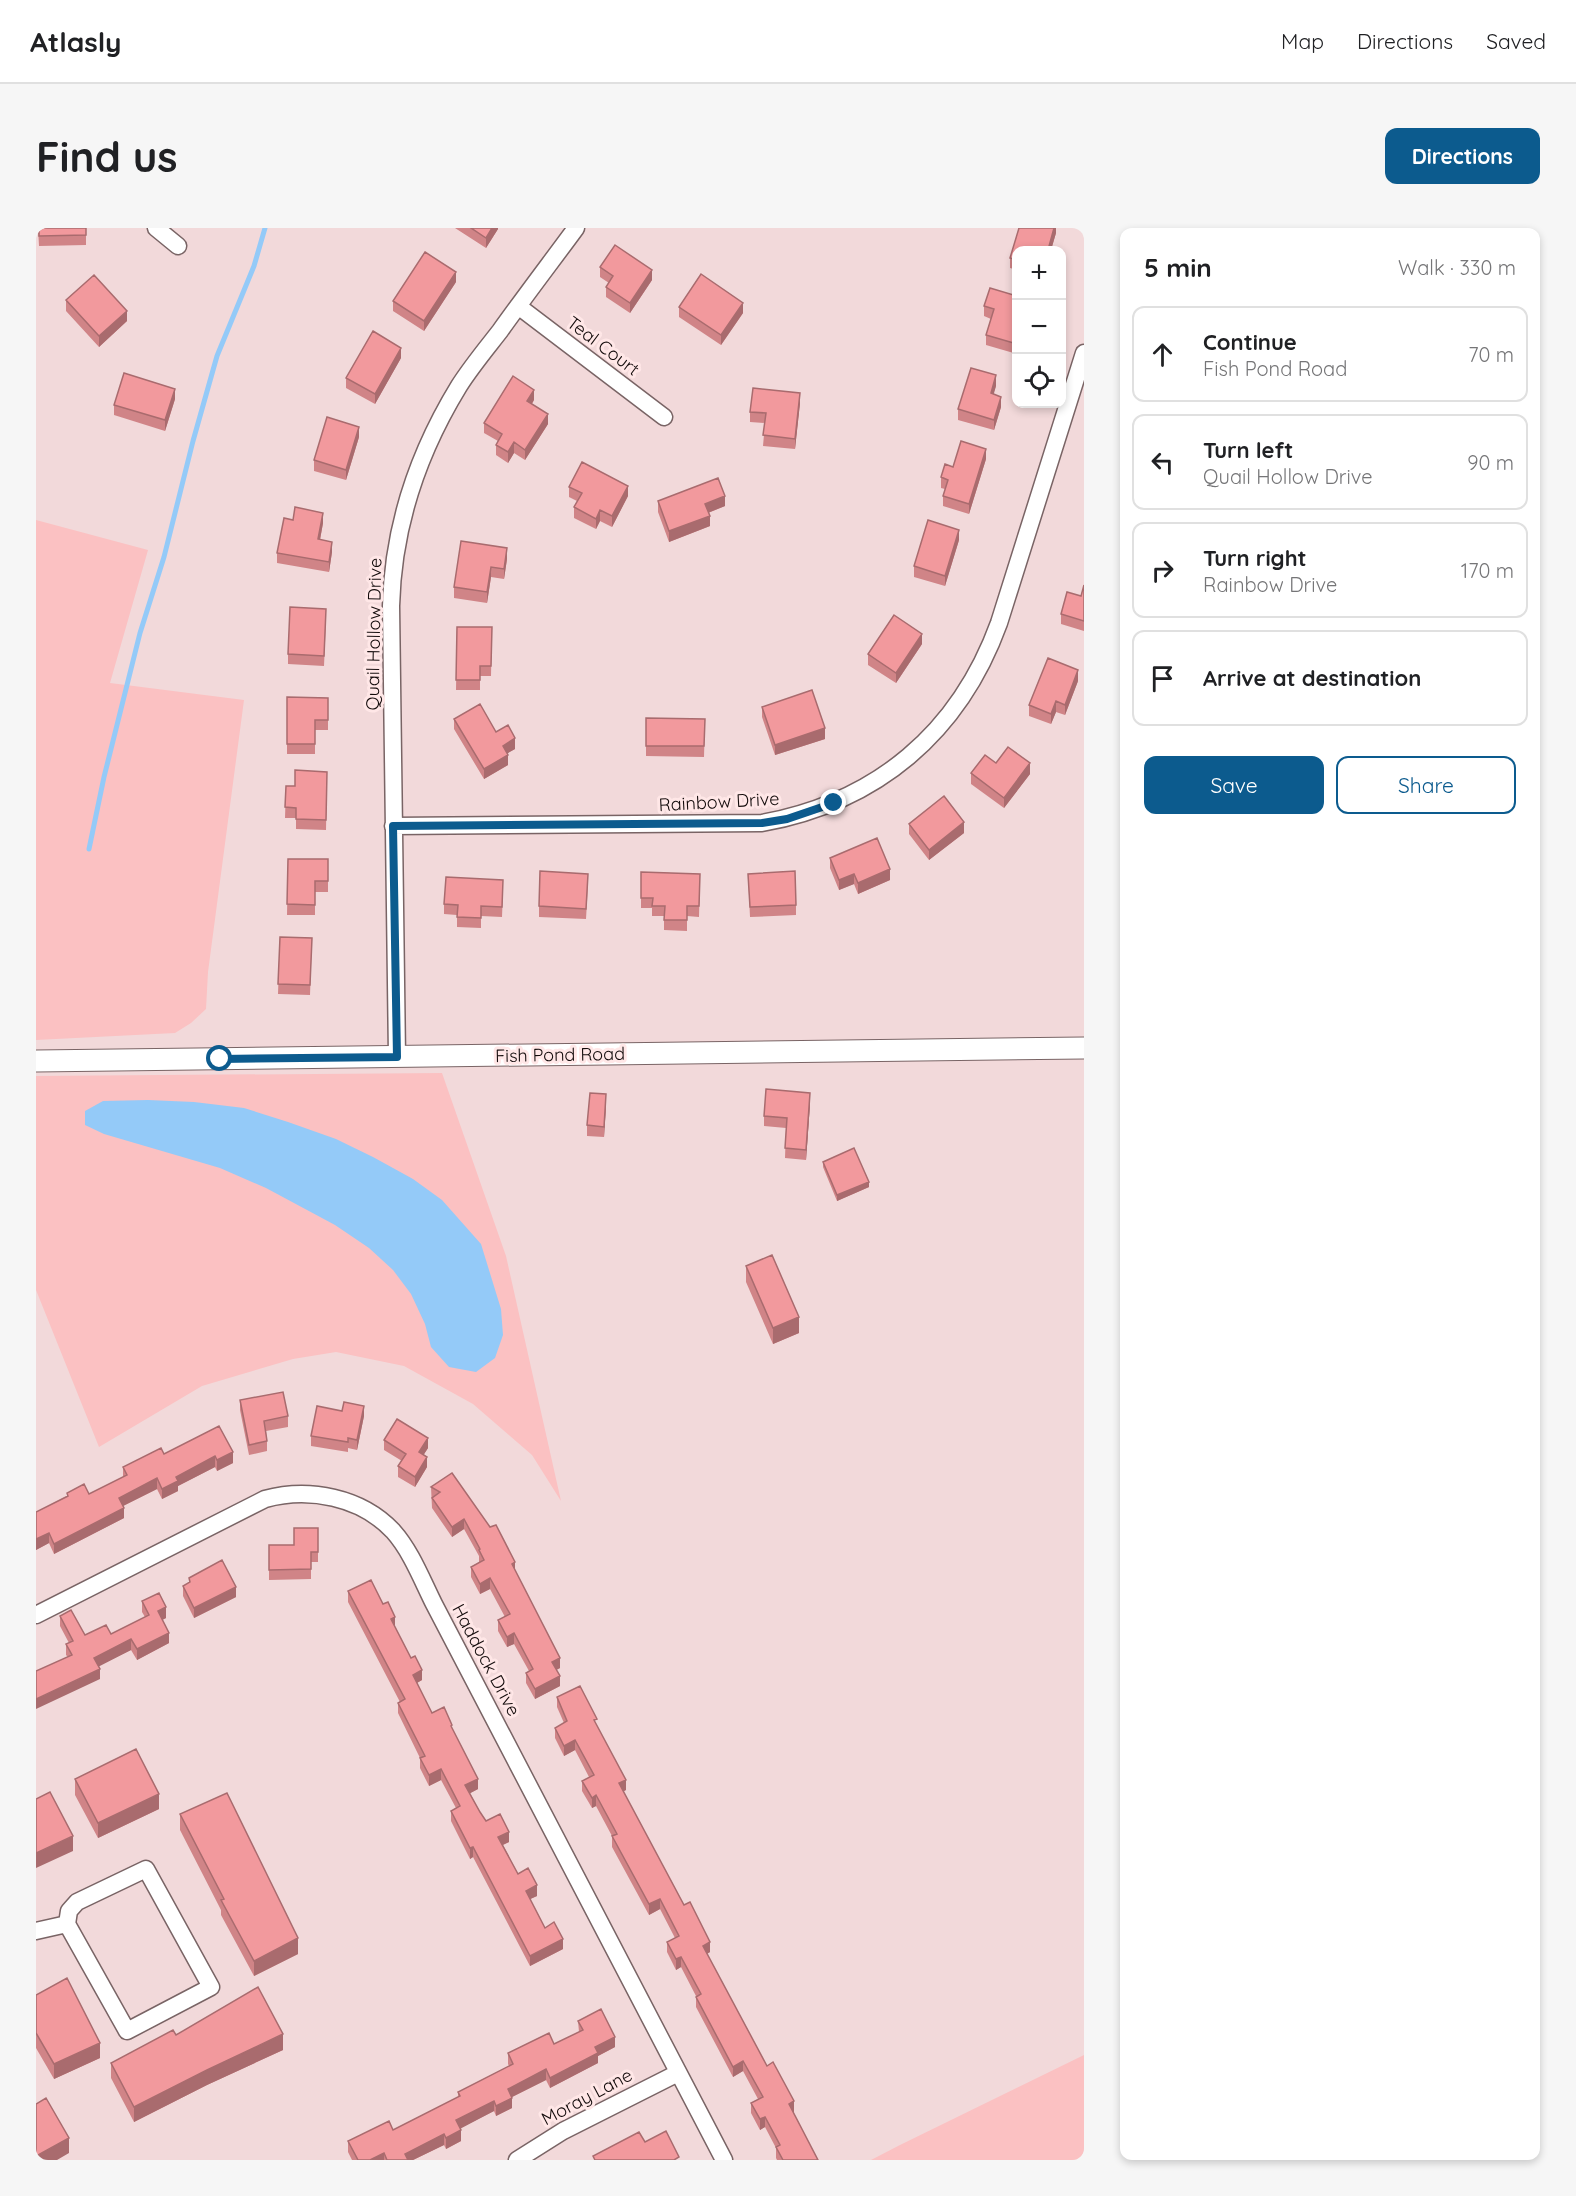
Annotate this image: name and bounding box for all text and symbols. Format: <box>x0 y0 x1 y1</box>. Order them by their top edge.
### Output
text: Atlasly <box>30 24 121 59</box>
text: Map <box>1281 28 1324 54</box>
text: Directions <box>1357 28 1453 54</box>
text: Saved <box>1486 28 1546 54</box>
button: Directions <box>1385 128 1540 184</box>
text: Find us <box>36 130 178 183</box>
map controls <box>1012 246 1066 408</box>
button: + <box>1012 246 1066 300</box>
text: 5 min <box>1144 251 1212 284</box>
text: Walk · 330 m <box>1398 255 1516 280</box>
button: − <box>1012 300 1066 354</box>
street label: Teal Court <box>563 311 644 380</box>
text: Continue <box>1203 328 1297 356</box>
icon: ahead <box>1146 338 1179 371</box>
text: 70 m <box>1468 342 1514 367</box>
button: locate <box>1012 354 1066 408</box>
text: Fish Pond Road <box>1203 356 1347 381</box>
text: Turn left <box>1203 436 1293 464</box>
icon: left <box>1146 446 1179 479</box>
text: 90 m <box>1467 450 1514 475</box>
text: Quail Hollow Drive <box>1203 464 1373 489</box>
text: Turn right <box>1203 544 1307 572</box>
icon: right <box>1146 554 1179 587</box>
street label: Quail Hollow Drive <box>361 558 386 710</box>
text: 170 m <box>1461 558 1514 583</box>
text: Rainbow Drive <box>1203 572 1337 597</box>
icon: arrive <box>1146 662 1179 695</box>
text: Arrive at destination <box>1203 664 1421 692</box>
button: Save <box>1144 756 1324 814</box>
button: Share <box>1336 756 1516 814</box>
street label: Rainbow Drive <box>658 787 780 816</box>
route end <box>820 789 846 815</box>
street label: Fish Pond Road <box>495 1042 625 1067</box>
route start <box>206 1045 232 1071</box>
street label: Haddock Drive <box>447 1600 526 1720</box>
street label: Moray Lane <box>537 2063 636 2130</box>

